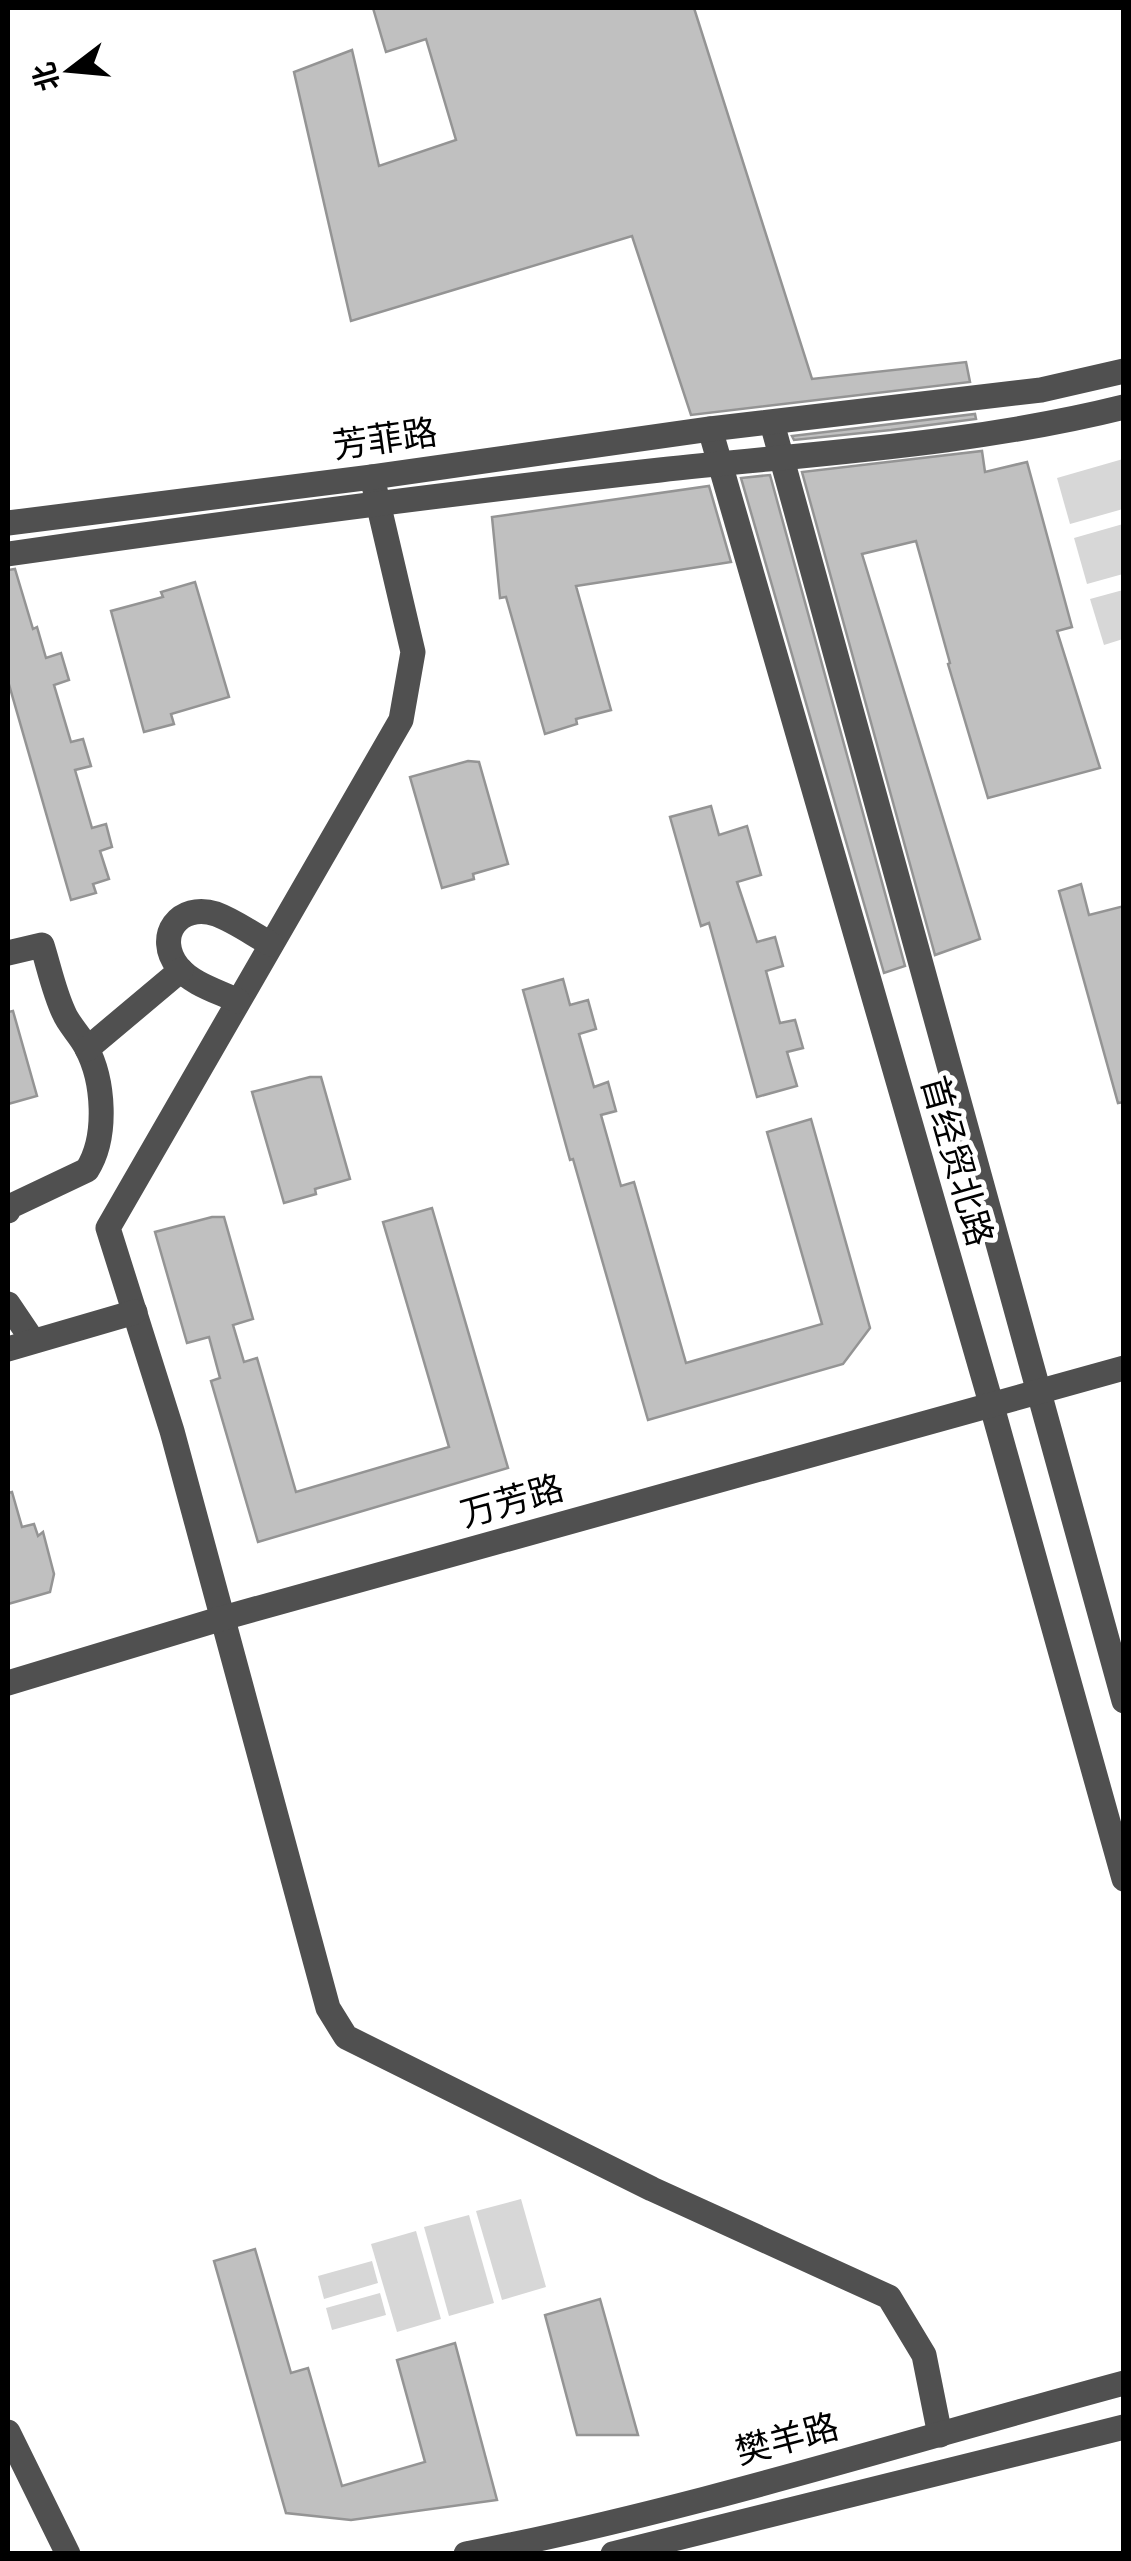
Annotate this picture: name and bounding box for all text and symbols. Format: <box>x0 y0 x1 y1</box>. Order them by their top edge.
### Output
north arrow <box>20 20 120 120</box>
text: 北 <box>25 59 65 95</box>
street label: 芳菲路 <box>330 409 440 465</box>
street label: 首经贸北路 <box>915 1071 1003 1250</box>
street label: 万芳路 <box>455 1464 568 1534</box>
street label: 樊羊路 <box>730 2403 843 2471</box>

